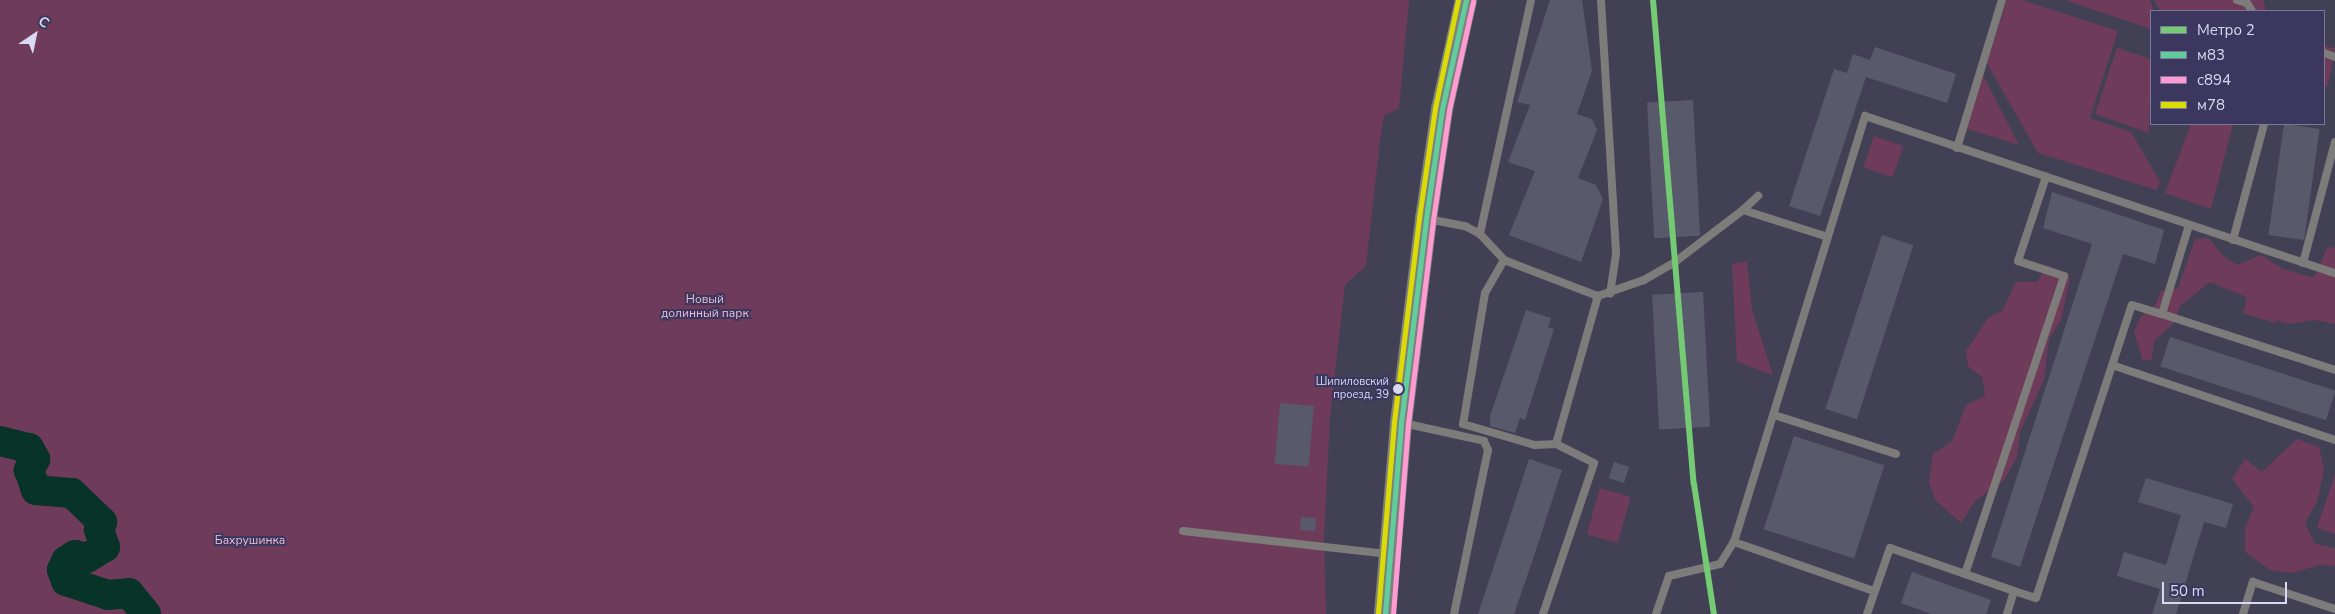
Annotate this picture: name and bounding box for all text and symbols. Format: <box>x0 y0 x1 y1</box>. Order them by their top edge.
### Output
north arrow <box>10 10 60 60</box>
legend <box>2150 10 2325 125</box>
text: С <box>34 12 53 33</box>
text: Метро 2 <box>2197 20 2255 40</box>
text: м83 <box>2197 45 2225 65</box>
text: с894 <box>2197 70 2231 90</box>
text: м78 <box>2197 95 2225 115</box>
park label: Новый долинный парк <box>661 293 749 321</box>
place label: Шипиловский проезд, 39 <box>1316 376 1389 402</box>
marker: Шипиловский проезд, 39 <box>1393 384 1403 394</box>
park label: Бахрушинка <box>215 534 285 548</box>
scale bar <box>2165 572 2290 604</box>
text: 50 m <box>2170 581 2205 601</box>

